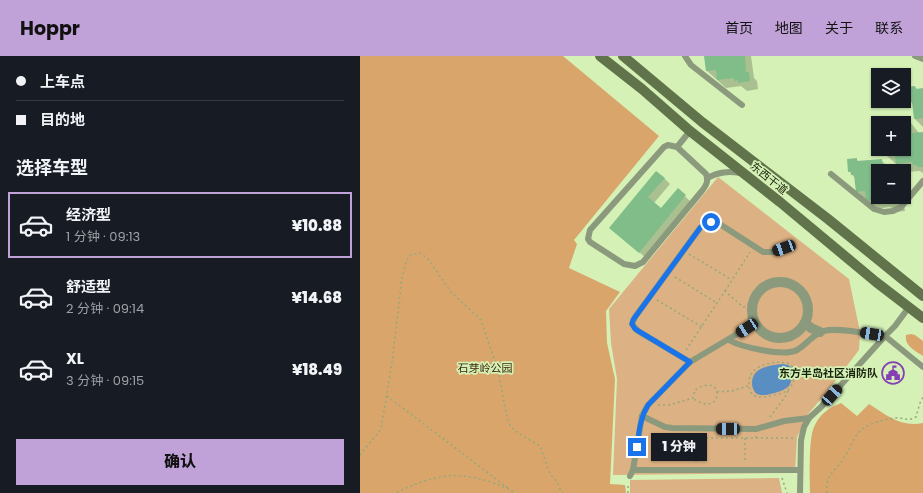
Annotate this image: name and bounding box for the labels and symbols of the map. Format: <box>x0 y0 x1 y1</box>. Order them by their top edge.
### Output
street label: 东西干道 <box>747 158 791 198</box>
route start <box>702 213 720 231</box>
car <box>771 238 797 258</box>
car <box>734 316 760 340</box>
car <box>859 326 885 342</box>
park label: 石芽岭公园 <box>458 360 513 376</box>
public building icon: 东方半岛社区消防队 <box>880 360 906 386</box>
place label: 东方半岛社区消防队 <box>779 365 878 381</box>
car <box>820 382 844 408</box>
car <box>716 423 740 435</box>
callout: 1 分钟 <box>651 433 707 461</box>
route end <box>628 438 646 456</box>

